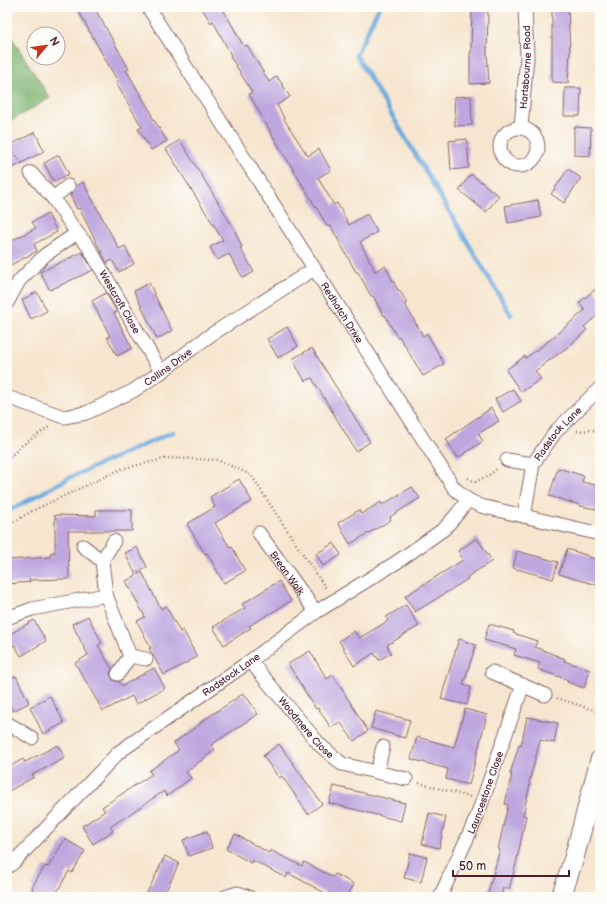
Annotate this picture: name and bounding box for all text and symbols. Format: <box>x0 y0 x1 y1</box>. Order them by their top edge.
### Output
street label: Hartsbourne Road <box>518 25 534 109</box>
north arrow <box>26 26 66 66</box>
text: N <box>47 35 62 48</box>
street label: Westcroft Close <box>96 268 142 336</box>
street label: Redhatch Drive <box>318 280 365 346</box>
street label: Collins Drive <box>142 346 195 389</box>
street label: Radstock Lane <box>532 404 584 464</box>
street label: Brean Walk <box>267 549 307 598</box>
street label: Radstock Lane <box>200 651 263 699</box>
street label: Woodmere Close <box>275 695 336 761</box>
street label: Launcestone Close <box>465 750 506 836</box>
scale bar <box>453 852 569 878</box>
text: 50 m <box>459 859 486 874</box>

